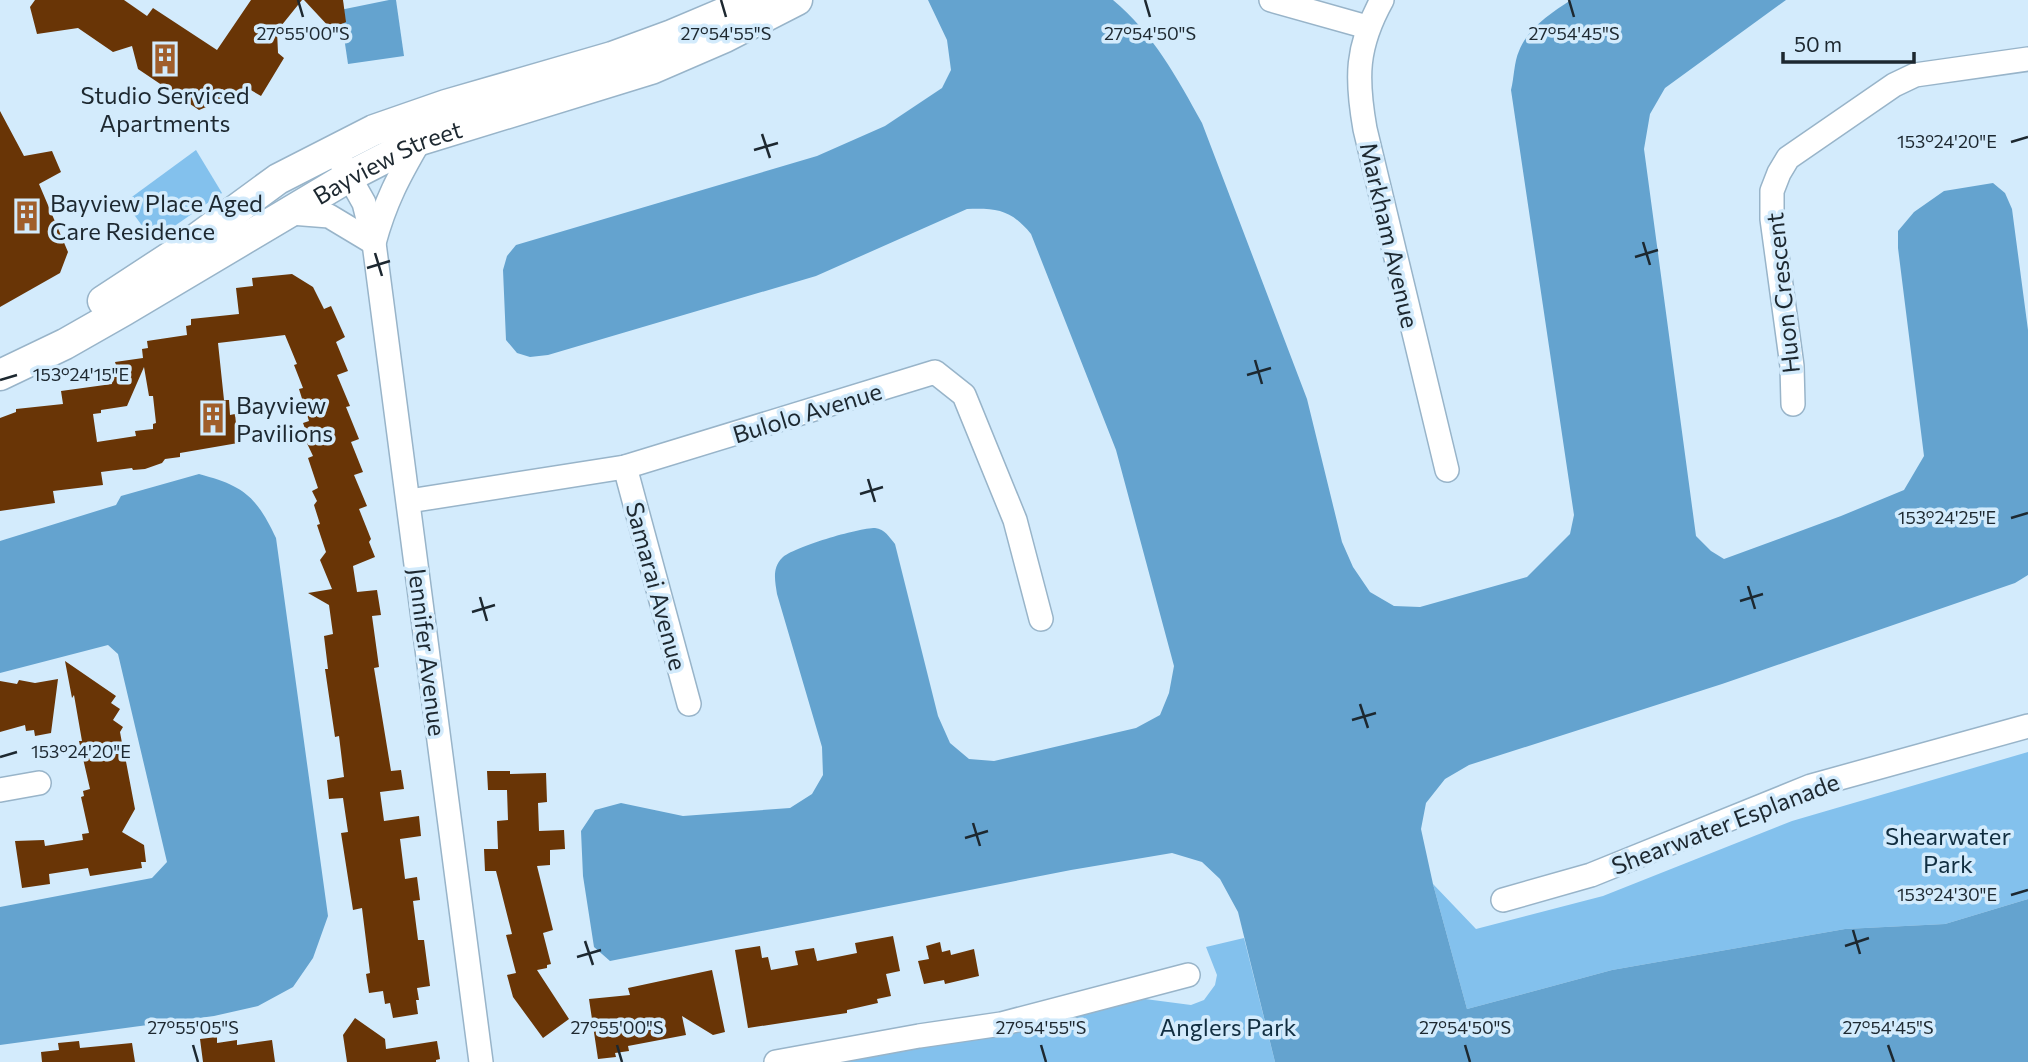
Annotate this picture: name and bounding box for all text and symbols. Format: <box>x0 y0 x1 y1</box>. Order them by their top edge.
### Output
scale bar <box>1783 21 1914 65</box>
text: 27°55'00"S <box>256 22 350 44</box>
text: 27°54'55"S <box>681 22 771 44</box>
text: 27°54'50"S <box>1104 22 1196 44</box>
text: 27°54'45"S <box>1528 22 1620 44</box>
text: 50 m <box>1794 31 1842 56</box>
building icon: Studio Serviced Apartments <box>148 42 182 76</box>
place label: Studio Serviced Apartments <box>80 80 250 137</box>
street label: Bayview Street <box>307 114 465 210</box>
text: 153°24'20"E <box>1897 130 1997 152</box>
street label: Markham Avenue <box>1355 139 1425 331</box>
place label: Bayview Place Aged Care Residence <box>50 188 263 245</box>
building icon: Bayview Place Aged Care Residence <box>10 199 44 233</box>
street label: Huon Crescent <box>1759 211 1805 375</box>
text: 153°24'15"E <box>33 363 129 385</box>
street label: Bulolo Avenue <box>729 376 885 448</box>
place label: Bayview Pavilions <box>236 390 333 447</box>
building icon: Bayview Pavilions <box>196 401 230 435</box>
street label: Samarai Avenue <box>621 499 693 673</box>
text: 153°24'25"E <box>1898 506 1996 528</box>
street label: Jennifer Avenue <box>403 566 453 738</box>
text: 153°24'20"E <box>31 740 131 762</box>
street label: Shearwater Esplanade <box>1607 766 1843 880</box>
park label: Shearwater Park <box>1885 821 2011 878</box>
text: 153°24'30"E <box>1897 883 1997 905</box>
park label: Anglers Park <box>1160 1012 1296 1041</box>
text: 27°55'05"S <box>147 1016 239 1038</box>
text: 27°55'00"S <box>570 1016 664 1038</box>
text: 27°54'55"S <box>996 1016 1086 1038</box>
text: 27°54'50"S <box>1419 1016 1511 1038</box>
text: 27°54'45"S <box>1842 1016 1934 1038</box>

